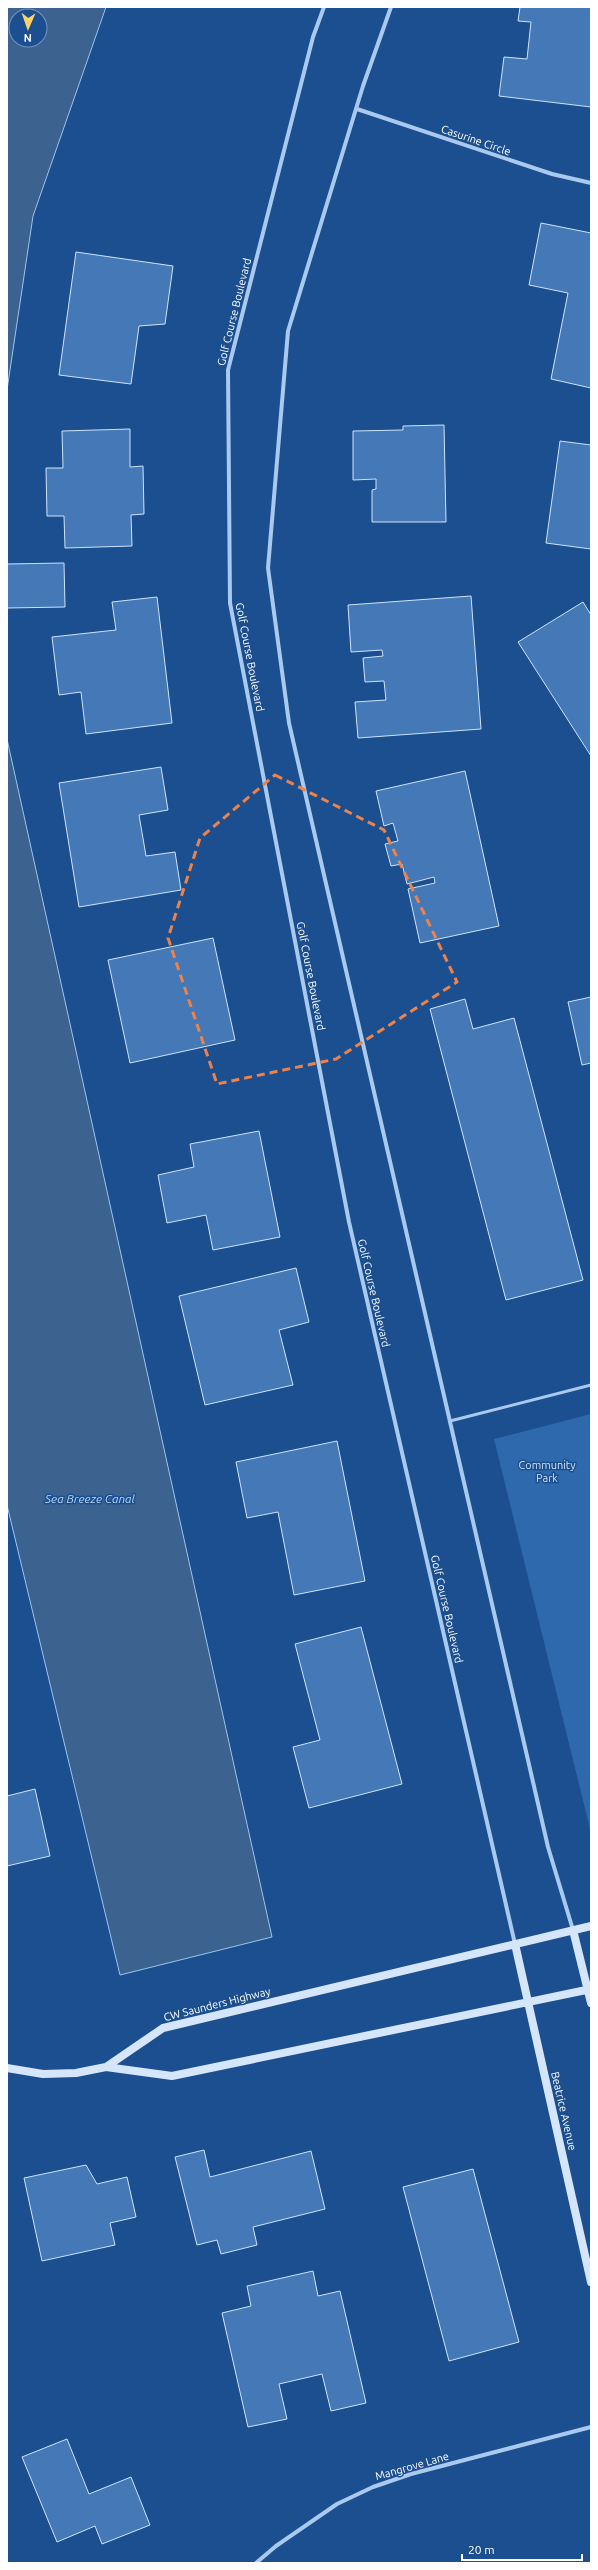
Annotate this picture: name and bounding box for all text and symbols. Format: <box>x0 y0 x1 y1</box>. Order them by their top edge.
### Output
north arrow <box>8 8 48 48</box>
text: N <box>23 32 32 44</box>
street label: Casurine Circle <box>440 122 512 158</box>
street label: Golf Course Boulevard <box>215 257 253 367</box>
street label: Golf Course Boulevard <box>234 602 266 712</box>
street label: Golf Course Boulevard <box>295 921 327 1031</box>
street label: Golf Course Boulevard <box>356 1238 392 1348</box>
park label: Community Park <box>518 1459 576 1484</box>
water label: Sea Breeze Canal <box>44 1492 136 1505</box>
street label: Golf Course Boulevard <box>429 1554 465 1664</box>
street label: CW Saunders Highway <box>162 1985 272 2023</box>
street label: Beatrice Avenue <box>549 2070 579 2152</box>
street label: Mangrove Lane <box>374 2450 450 2482</box>
scale bar <box>462 2536 582 2562</box>
text: 20 m <box>468 2543 495 2556</box>

